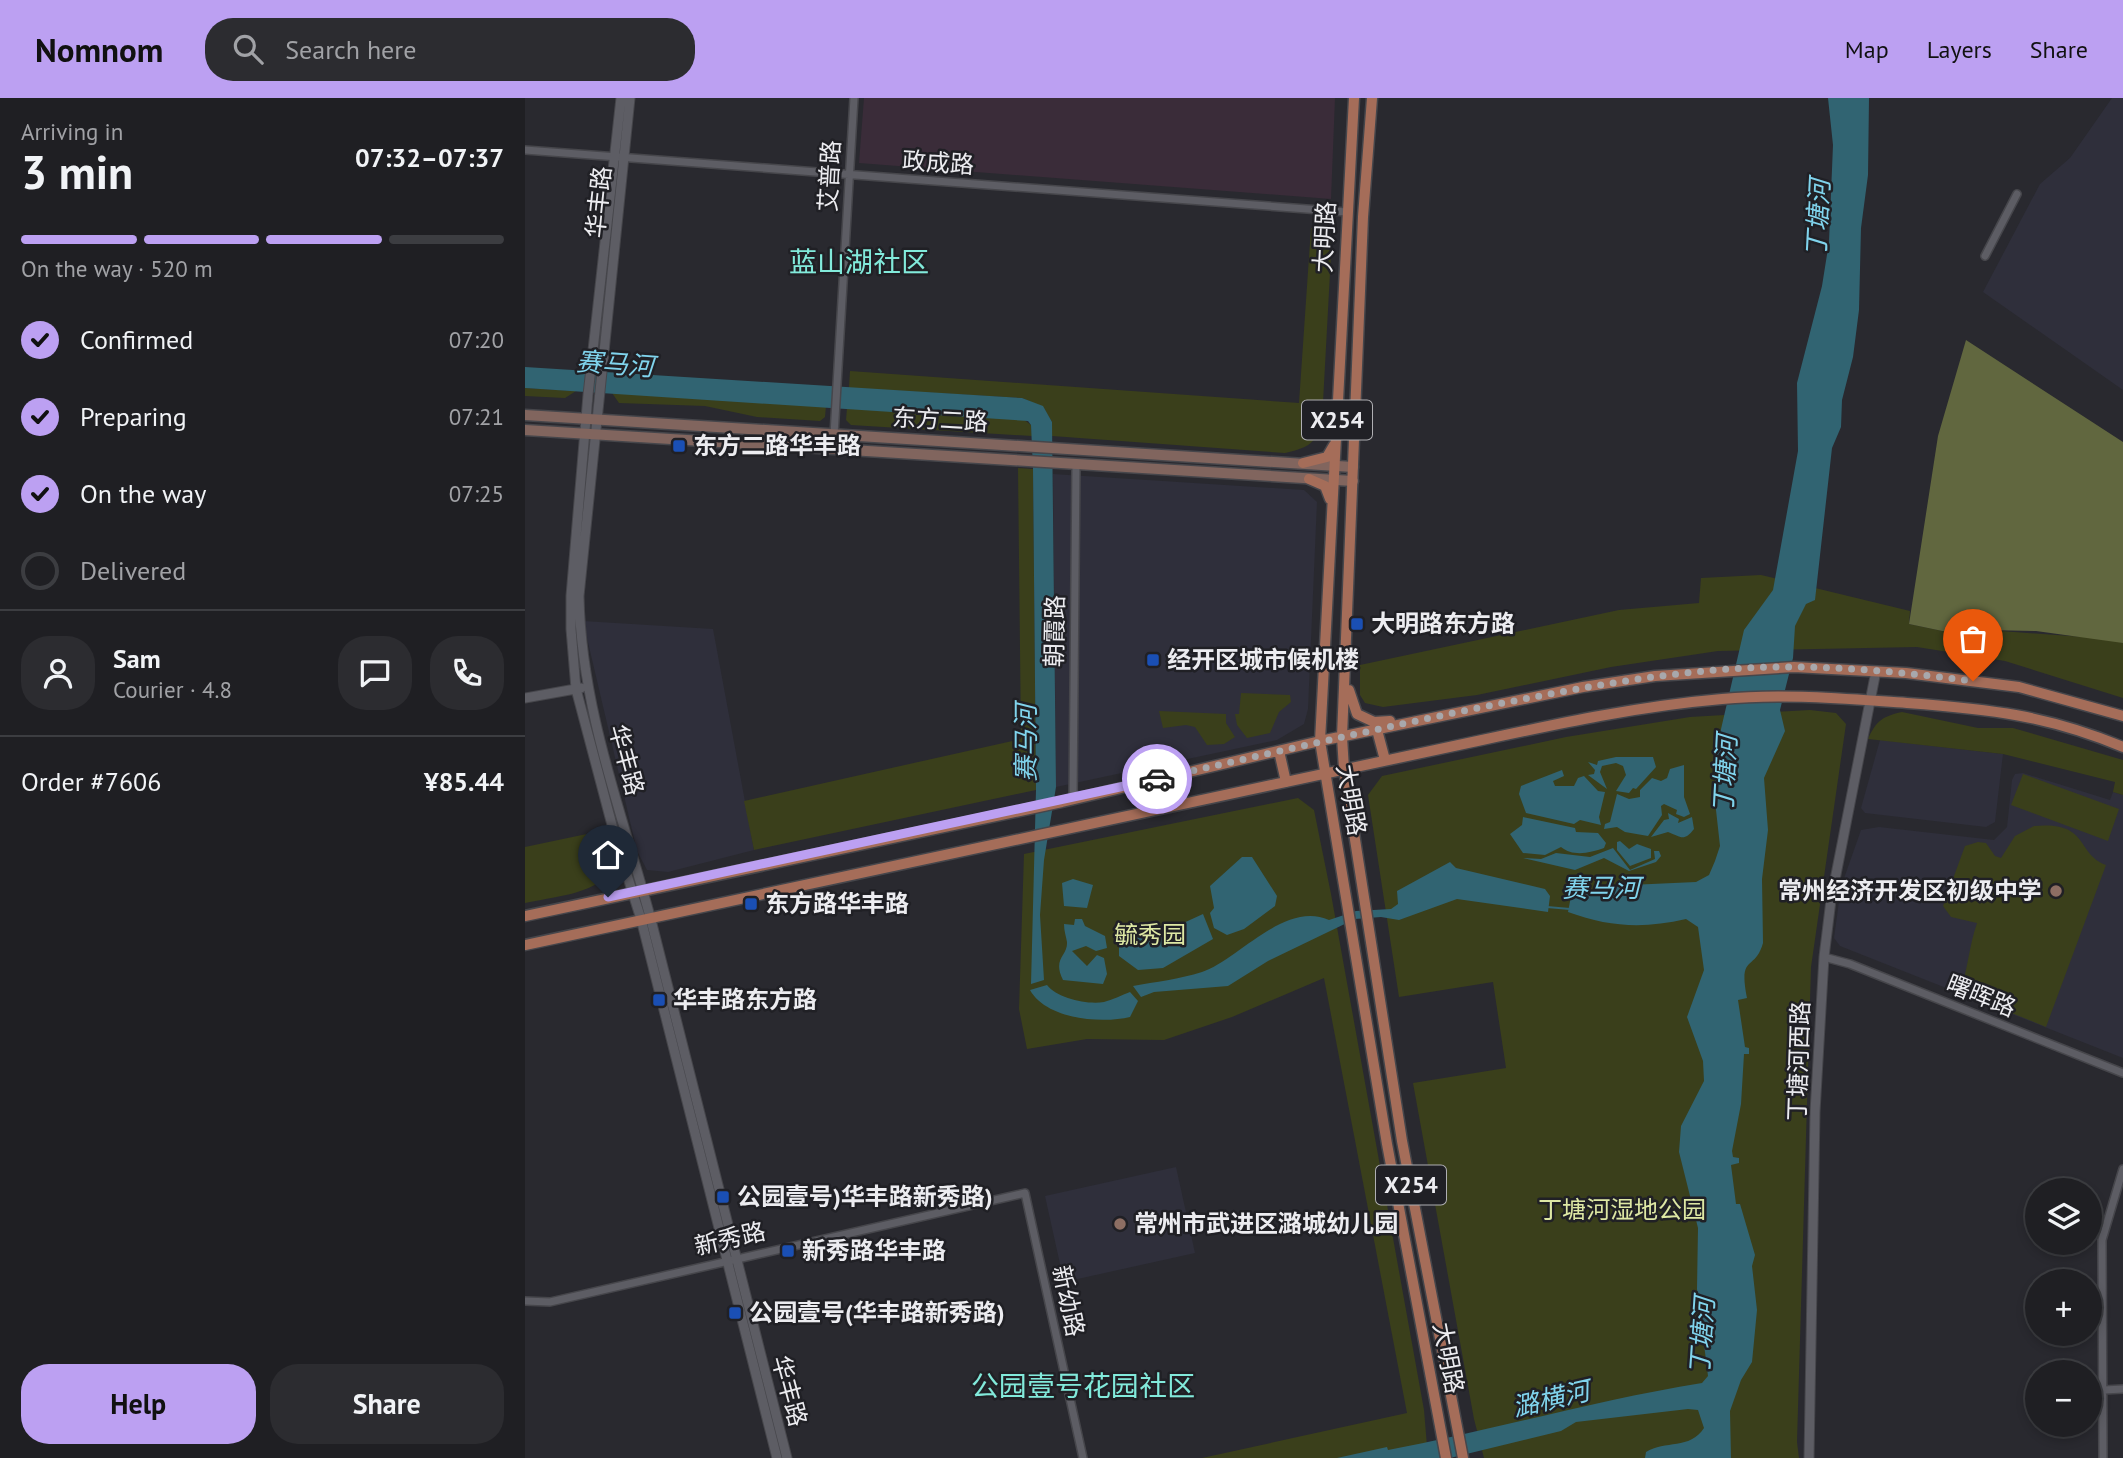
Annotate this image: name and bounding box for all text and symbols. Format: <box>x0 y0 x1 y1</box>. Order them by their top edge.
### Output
search box <box>205 18 695 81</box>
text: Nomnom <box>35 28 163 71</box>
icon: search <box>229 30 267 68</box>
text: Search here <box>285 33 416 66</box>
text: Map <box>1845 34 1889 65</box>
text: Layers <box>1927 34 1992 65</box>
text: Share <box>2030 34 2088 65</box>
text: Arriving in <box>21 117 123 146</box>
street label: 艾普路 <box>812 139 847 213</box>
text: 07:32–07:37 <box>355 141 504 174</box>
text: 3 min <box>21 142 133 202</box>
street label: 政成路 <box>901 145 975 180</box>
street label: 华丰路 <box>579 165 618 239</box>
water label: 丁塘河 <box>1799 173 1836 258</box>
street label: 大明路 <box>1307 200 1342 274</box>
district label: 蓝山湖社区 <box>789 243 929 280</box>
text: On the way · 520 m <box>21 254 213 283</box>
icon: check <box>21 321 59 359</box>
text: Confirmed <box>80 323 193 356</box>
text: 07:20 <box>449 325 504 354</box>
water label: 赛马河 <box>575 344 660 383</box>
icon: check <box>21 398 59 436</box>
text: Preparing <box>80 400 187 433</box>
road number: X254 <box>1302 400 1372 440</box>
text: 07:21 <box>449 402 504 431</box>
street label: 东方二路 <box>891 402 989 437</box>
place label: 东方二路华丰路 <box>693 430 861 461</box>
marker: 东方二路华丰路 <box>671 438 687 454</box>
icon: check <box>21 475 59 513</box>
text: On the way <box>80 477 206 510</box>
text: 07:25 <box>449 479 504 508</box>
text: Delivered <box>80 554 186 587</box>
street label: 朝霞路 <box>1038 595 1071 667</box>
place label: 大明路东方路 <box>1371 608 1515 639</box>
pin <box>1943 609 2003 681</box>
marker: 大明路东方路 <box>1349 616 1365 632</box>
icon: bag <box>1954 620 1992 658</box>
button: person <box>21 636 95 710</box>
button: chat <box>338 636 412 710</box>
button: phone <box>430 636 504 710</box>
text: Sam <box>113 642 161 675</box>
place label: 经开区城市候机楼 <box>1167 644 1359 675</box>
marker: 经开区城市候机楼 <box>1145 652 1161 668</box>
text: Courier · 4.8 <box>113 675 232 704</box>
water label: 赛马河 <box>1009 699 1042 782</box>
street label: 华丰路 <box>602 721 651 799</box>
water label: 丁塘河 <box>1706 729 1743 814</box>
courier <box>1122 744 1192 814</box>
icon: car <box>1138 760 1176 798</box>
street label: 大明路 <box>1330 762 1373 838</box>
text: Order #7606 <box>21 765 161 798</box>
text: ¥85.44 <box>424 765 504 798</box>
pin <box>578 825 638 897</box>
icon: home <box>589 836 627 874</box>
water label: 赛马河 <box>1562 871 1645 904</box>
place label: 常州经济开发区初级中学 <box>1778 875 2042 906</box>
marker: 常州经济开发区初级中学 <box>2048 883 2064 899</box>
place label: 东方路华丰路 <box>765 888 909 919</box>
marker: 东方路华丰路 <box>743 896 759 912</box>
park label: 毓秀园 <box>1114 919 1186 950</box>
street label: 曙晖路 <box>1942 968 2020 1023</box>
place label: 华丰路东方路 <box>673 984 817 1015</box>
marker: 华丰路东方路 <box>651 992 667 1008</box>
street label: 丁塘河西路 <box>1781 1000 1816 1121</box>
road number: X254 <box>1376 1166 1446 1204</box>
map controls <box>2025 1178 2102 1437</box>
button: layers <box>2025 1178 2102 1255</box>
place label: 公园壹号)华丰路新秀路) <box>737 1181 993 1212</box>
marker: 公园壹号)华丰路新秀路) <box>715 1189 731 1205</box>
park label: 丁塘河湿地公园 <box>1538 1194 1706 1225</box>
place label: 常州市武进区潞城幼儿园 <box>1134 1208 1398 1239</box>
street label: 新秀路 <box>691 1215 768 1262</box>
marker: 常州市武进区潞城幼儿园 <box>1112 1216 1128 1232</box>
place label: 新秀路华丰路 <box>802 1235 946 1266</box>
marker: 新秀路华丰路 <box>780 1243 796 1259</box>
street label: 新幼路 <box>1046 1262 1091 1339</box>
button: + <box>2025 1269 2102 1346</box>
water label: 丁塘河 <box>1682 1291 1721 1376</box>
place label: 公园壹号(华丰路新秀路) <box>749 1297 1005 1328</box>
marker: 公园壹号(华丰路新秀路) <box>727 1305 743 1321</box>
street label: 大明路 <box>1426 1320 1471 1396</box>
street label: 华丰路 <box>765 1352 814 1430</box>
button: − <box>2025 1360 2102 1437</box>
button: Help <box>21 1364 256 1444</box>
button: Share <box>270 1364 504 1444</box>
district label: 公园壹号花园社区 <box>971 1367 1195 1404</box>
water label: 潞横河 <box>1509 1373 1597 1423</box>

